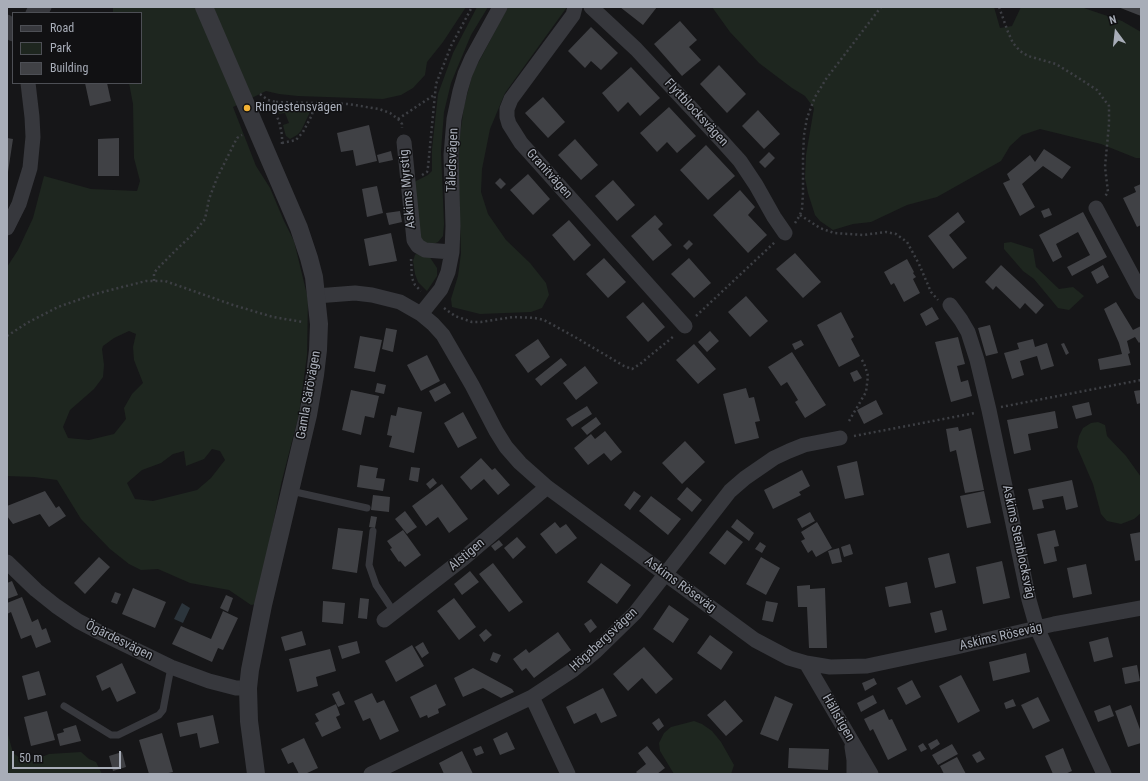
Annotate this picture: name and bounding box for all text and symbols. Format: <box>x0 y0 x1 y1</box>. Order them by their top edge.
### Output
legend <box>12 12 142 84</box>
north arrow <box>1096 12 1136 52</box>
text: N <box>1108 13 1118 27</box>
text: Road <box>50 21 74 35</box>
text: Park <box>50 41 71 55</box>
text: Building <box>50 61 88 75</box>
street label: Flyttblocksvägen <box>661 76 731 150</box>
place label: Ringestensvägen <box>255 100 342 116</box>
marker: Ringestensvägen <box>242 103 252 113</box>
street label: Tåledsvägen <box>444 128 462 192</box>
street label: Granitvägen <box>523 146 575 202</box>
street label: Askims Myrstig <box>397 149 419 229</box>
street label: Gamla Särövägen <box>294 350 324 440</box>
street label: Askims Stenblocksväg <box>998 484 1038 600</box>
street label: Alstigen <box>446 536 488 574</box>
street label: Askims Röseväg <box>641 554 719 616</box>
street label: Högabergsvägen <box>567 605 641 675</box>
street label: Ögärdesvägen <box>83 618 155 664</box>
street label: Askims Röseväg <box>958 620 1044 654</box>
street label: Hällstigen <box>818 692 858 744</box>
scale bar <box>14 743 123 769</box>
text: 50 m <box>19 751 43 765</box>

